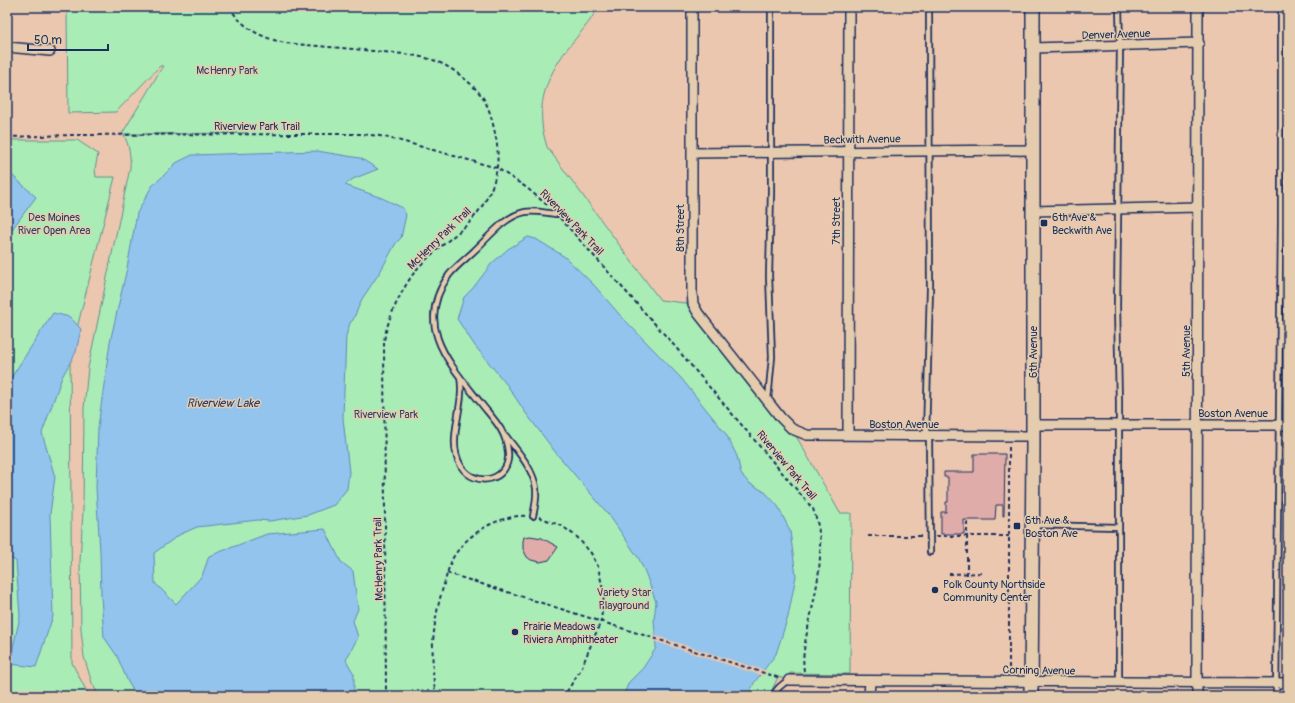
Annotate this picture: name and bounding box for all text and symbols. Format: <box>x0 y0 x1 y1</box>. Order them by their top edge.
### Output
scale bar <box>28 26 108 52</box>
street label: Denver Avenue <box>1081 27 1151 42</box>
text: 50 m <box>34 33 62 48</box>
park label: McHenry Park <box>196 64 258 77</box>
street label: Riverview Park Trail <box>214 120 300 133</box>
street label: Beckwith Avenue <box>823 132 901 147</box>
street label: Riverview Park Trail <box>537 187 606 258</box>
street label: 7th Street <box>830 197 843 245</box>
street label: 8th Street <box>674 204 687 252</box>
street label: McHenry Park Trail <box>405 205 474 272</box>
park label: Des Moines River Open Area <box>18 211 90 237</box>
place label: 6th Ave & Beckwith Ave <box>1052 211 1113 237</box>
marker: 6th Ave & Beckwith Ave <box>1039 218 1049 228</box>
street label: 6th Avenue <box>1027 325 1040 378</box>
street label: 5th Avenue <box>1180 325 1193 377</box>
water label: Riverview Lake <box>187 396 260 411</box>
street label: Boston Avenue <box>1198 407 1268 420</box>
park label: Riverview Park <box>354 408 419 421</box>
street label: Boston Avenue <box>869 418 939 431</box>
street label: Riverview Park Trail <box>754 428 819 502</box>
place label: 6th Ave & Boston Ave <box>1025 514 1078 540</box>
street label: McHenry Park Trail <box>371 517 386 601</box>
marker: 6th Ave & Boston Ave <box>1012 521 1022 531</box>
place label: Polk County Northside Community Center <box>943 578 1046 604</box>
marker: Polk County Northside Community Center <box>930 585 940 595</box>
park label: Variety Star Playground <box>597 586 651 612</box>
place label: Prairie Meadows Riviera Amphitheater <box>523 620 618 646</box>
marker: Prairie Meadows Riviera Amphitheater <box>510 627 520 637</box>
street label: Corning Avenue <box>1003 663 1076 678</box>

